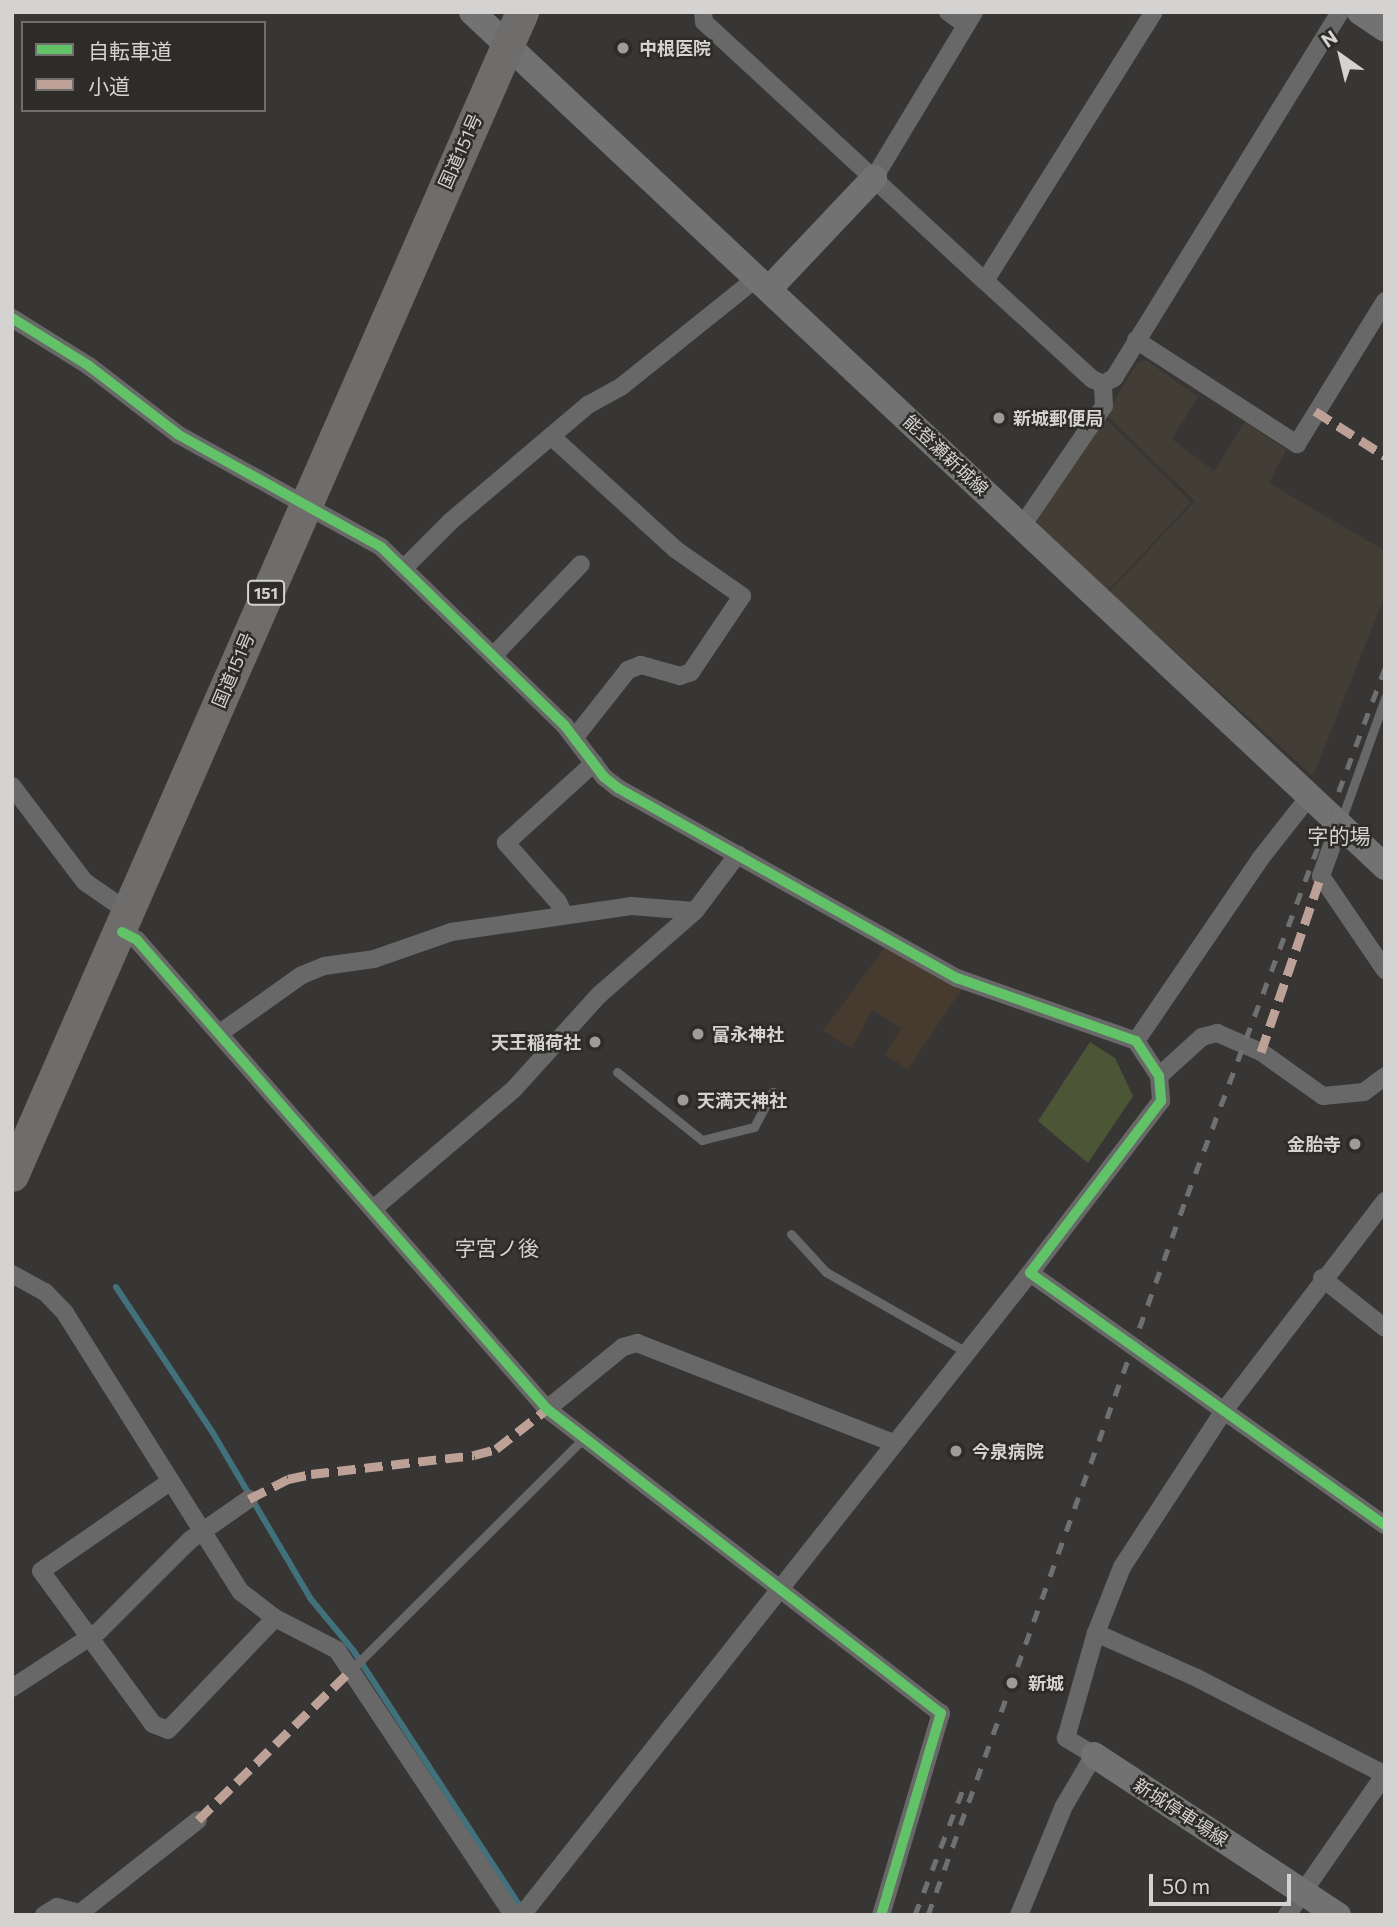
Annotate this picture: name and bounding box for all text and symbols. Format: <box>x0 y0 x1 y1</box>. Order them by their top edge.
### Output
legend <box>21 21 266 112</box>
north arrow <box>1306 21 1376 91</box>
text: N <box>1317 25 1341 52</box>
place label: 中根医院 <box>639 37 711 59</box>
text: 自転車道 <box>88 38 172 63</box>
marker: 中根医院 <box>613 38 633 58</box>
text: 小道 <box>88 73 130 98</box>
street label: 国道151号 <box>434 110 486 192</box>
place label: 新城郵便局 <box>1013 407 1103 429</box>
street label: 能登瀬新城線 <box>899 410 993 500</box>
marker: 新城郵便局 <box>991 410 1007 426</box>
road number: 151 <box>247 580 285 606</box>
street label: 国道151号 <box>207 629 259 711</box>
district label: 字的場 <box>1308 823 1370 849</box>
place label: 富永神社 <box>712 1023 784 1045</box>
marker: 富永神社 <box>690 1026 706 1042</box>
place label: 天王稲荷社 <box>491 1031 581 1053</box>
marker: 天王稲荷社 <box>587 1034 603 1050</box>
place label: 天満天神社 <box>697 1089 787 1111</box>
marker: 天満天神社 <box>675 1092 691 1108</box>
place label: 金胎寺 <box>1287 1133 1341 1155</box>
marker: 金胎寺 <box>1347 1136 1363 1152</box>
district label: 字宮ノ後 <box>455 1235 539 1261</box>
place label: 今泉病院 <box>972 1440 1044 1462</box>
marker: 今泉病院 <box>946 1441 966 1461</box>
place label: 新城 <box>1028 1672 1064 1694</box>
marker: 新城 <box>1002 1673 1022 1693</box>
street label: 新城停車場線 <box>1130 1774 1232 1850</box>
scale bar <box>1152 1860 1294 1904</box>
text: 50 m <box>1162 1873 1210 1898</box>

